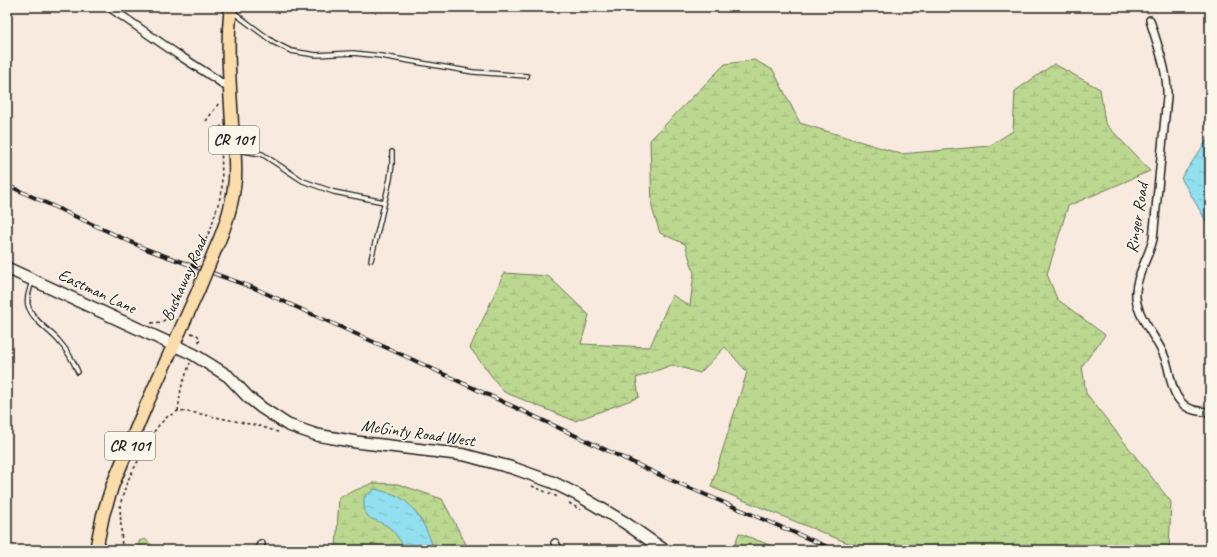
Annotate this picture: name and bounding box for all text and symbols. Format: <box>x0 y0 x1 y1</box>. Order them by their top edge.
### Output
road number: CR 101 <box>209 126 259 154</box>
street label: Ringer Road <box>1121 179 1153 255</box>
street label: Bushaway Road <box>156 231 213 324</box>
street label: Eastman Lane <box>55 264 141 319</box>
street label: McGinty Road West <box>360 415 479 452</box>
road number: CR 101 <box>105 432 155 460</box>

